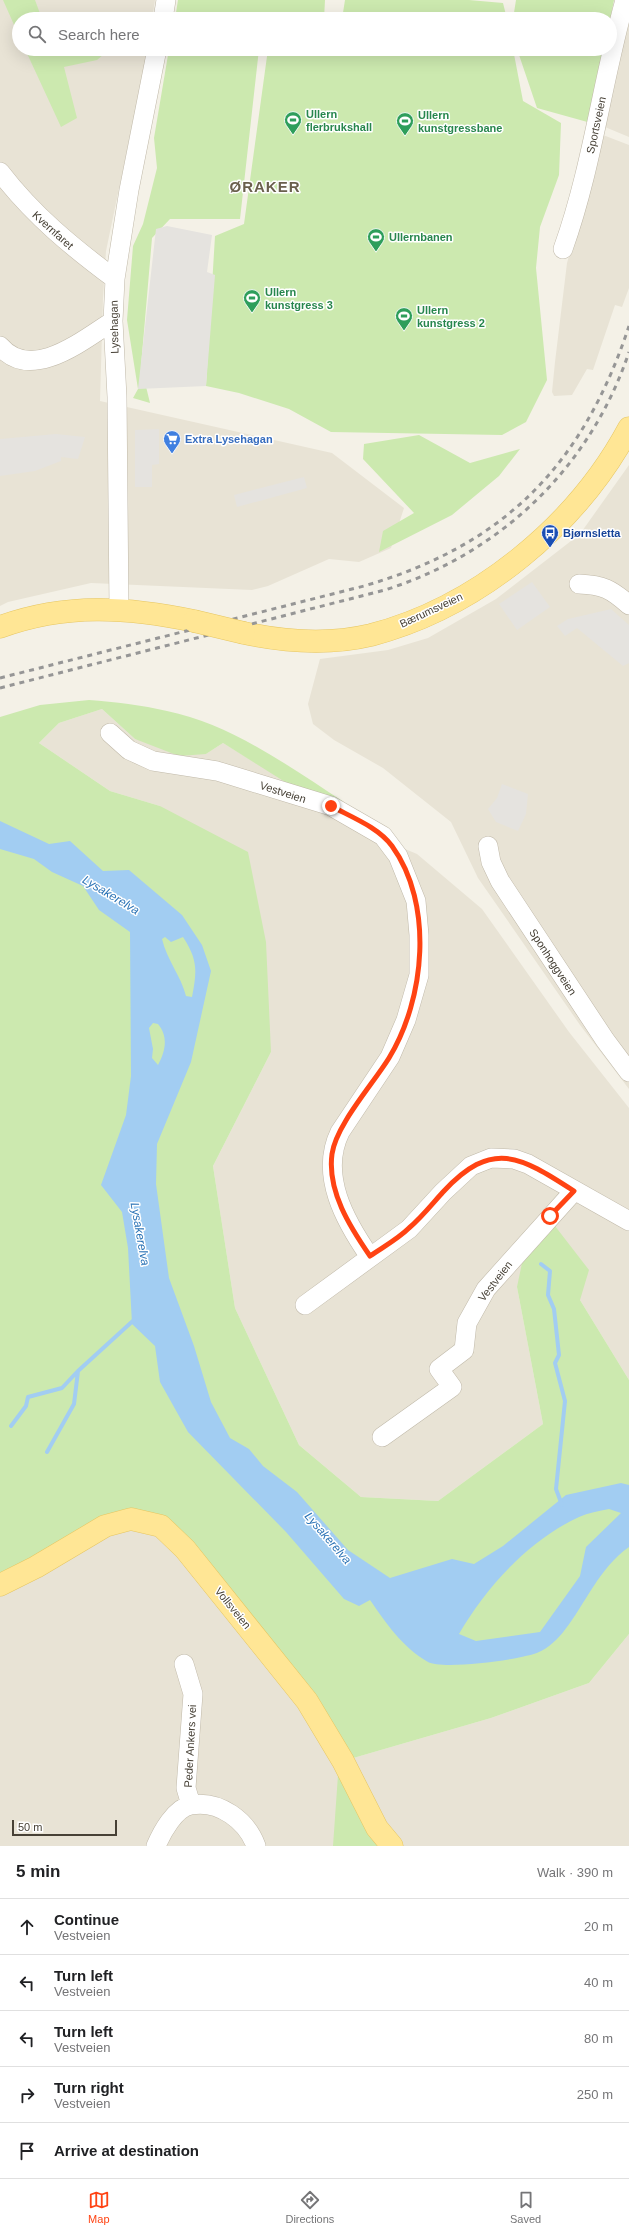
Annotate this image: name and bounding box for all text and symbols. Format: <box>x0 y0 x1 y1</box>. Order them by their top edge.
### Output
search box <box>12 12 617 56</box>
icon: search <box>26 23 48 45</box>
text: Search here <box>58 26 140 43</box>
street label: Sportsveien <box>584 95 608 155</box>
place label: Ullern flerbrukshall <box>306 108 372 133</box>
place label: Ullern kunstgressbane <box>418 109 502 134</box>
sports icon: Ullern flerbrukshall <box>283 110 303 135</box>
sports icon: Ullern kunstgressbane <box>395 111 415 136</box>
district label: ØRAKER <box>229 178 301 195</box>
street label: Kvernfaret <box>30 209 76 251</box>
sports icon: Ullernbanen <box>366 227 386 252</box>
place label: Ullernbanen <box>389 231 453 243</box>
place label: Ullern kunstgress 3 <box>265 286 333 311</box>
sports icon: Ullern kunstgress 3 <box>242 288 262 313</box>
street label: Lysehagan <box>108 300 120 354</box>
place label: Ullern kunstgress 2 <box>417 304 485 329</box>
sports icon: Ullern kunstgress 2 <box>394 306 414 331</box>
supermarket icon: Extra Lysehagan <box>162 429 182 454</box>
place label: Extra Lysehagan <box>185 433 273 445</box>
bus stop icon: Bjørnsletta <box>540 523 560 548</box>
place label: Bjørnsletta <box>563 527 621 539</box>
street label: Bærumsveien <box>398 590 464 630</box>
street label: Vestveien <box>258 779 308 805</box>
route end <box>322 797 340 815</box>
water label: Lysakerelva <box>80 873 142 918</box>
street label: Sponhoggveien <box>527 927 579 997</box>
water label: Lysakerelva <box>128 1201 152 1267</box>
route start <box>541 1207 559 1225</box>
street label: Vestveien <box>476 1259 514 1303</box>
water label: Lysakerelva <box>302 1509 354 1567</box>
street label: Vollsveien <box>213 1585 253 1631</box>
street label: Peder Ankers vei <box>182 1704 198 1788</box>
scale bar <box>12 1818 117 1837</box>
text: 50 m <box>18 1821 42 1833</box>
text: 5 min <box>16 1862 60 1881</box>
text: Walk · 390 m <box>537 1865 613 1880</box>
text: Continue <box>54 1911 119 1928</box>
icon: ahead <box>16 1916 38 1938</box>
text: 20 m <box>584 1919 613 1934</box>
text: Vestveien <box>54 1928 110 1943</box>
text: Turn left <box>54 1967 113 1984</box>
icon: left <box>16 1972 38 1994</box>
text: 40 m <box>584 1975 613 1990</box>
text: Vestveien <box>54 1984 110 1999</box>
text: Turn left <box>54 2023 113 2040</box>
icon: left <box>16 2028 38 2050</box>
text: 80 m <box>584 2031 613 2046</box>
text: Vestveien <box>54 2040 110 2055</box>
text: Turn right <box>54 2079 124 2096</box>
icon: right <box>16 2084 38 2106</box>
text: 250 m <box>577 2087 613 2102</box>
text: Vestveien <box>54 2096 110 2111</box>
icon: arrive <box>16 2140 38 2162</box>
text: Arrive at destination <box>54 2142 199 2159</box>
tab: Map <box>88 2189 110 2225</box>
tab: Directions <box>285 2189 334 2225</box>
tab: Saved <box>510 2189 541 2225</box>

